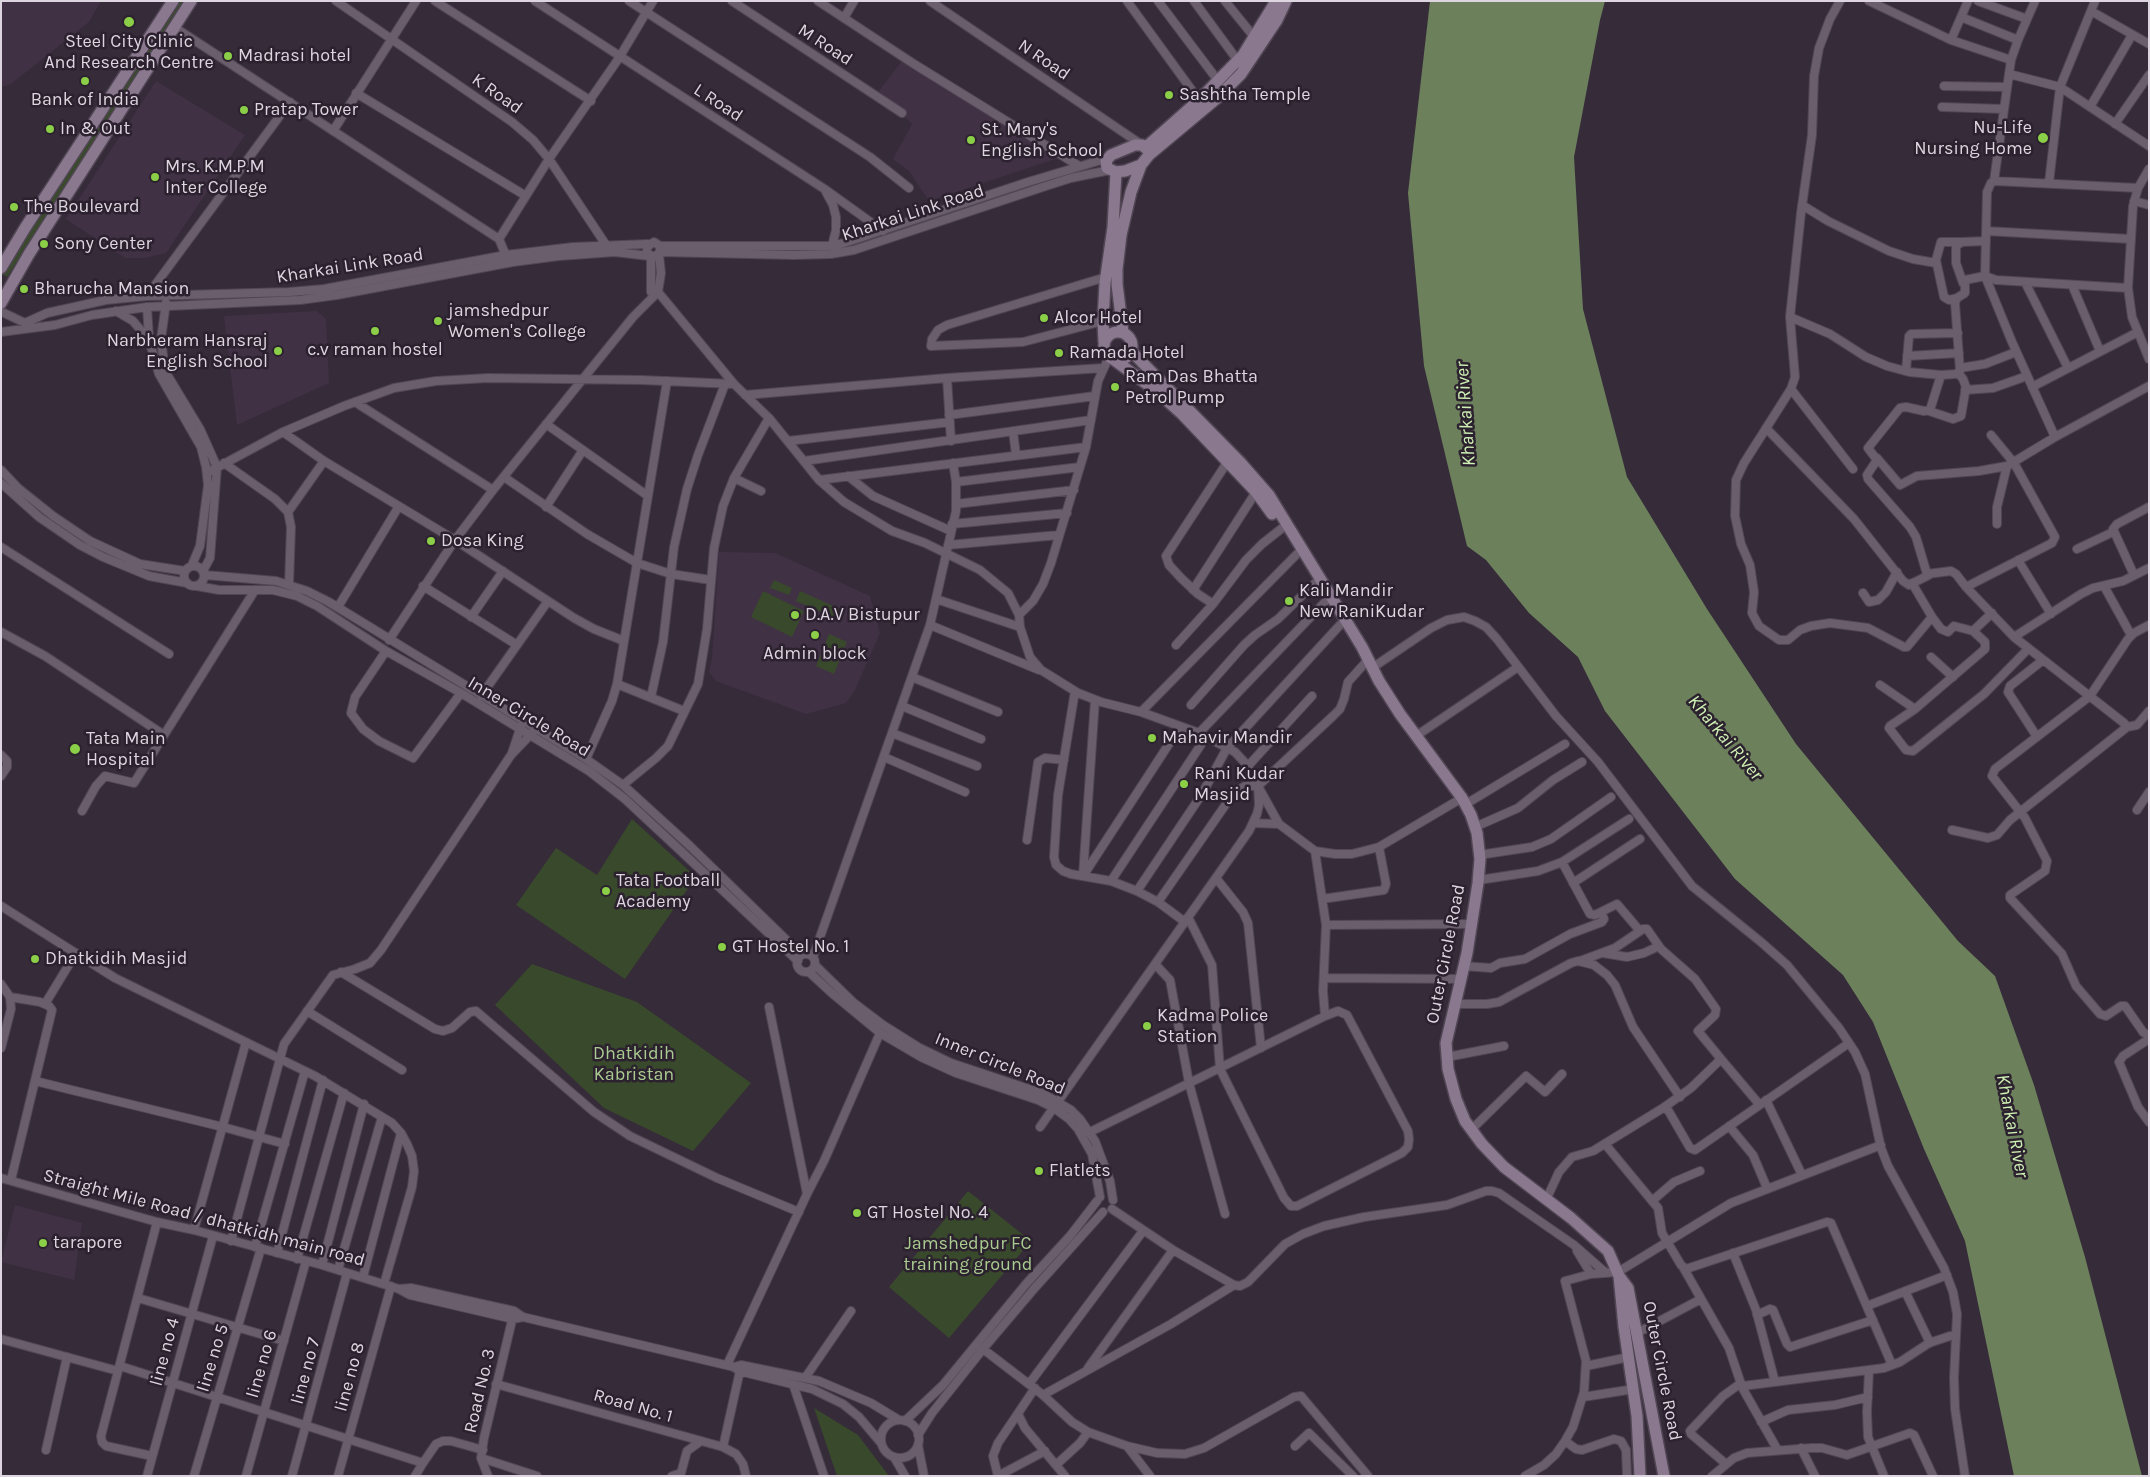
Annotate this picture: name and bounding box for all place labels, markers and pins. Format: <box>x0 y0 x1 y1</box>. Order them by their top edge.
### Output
marker: Steel City Clinic And Research Centre <box>122 15 136 29</box>
place label: Steel City Clinic And Research Centre <box>44 31 214 74</box>
place label: Madrasi hotel <box>238 45 351 67</box>
marker: Madrasi hotel <box>222 50 234 62</box>
marker: Bank of India <box>79 75 91 87</box>
place label: Sashtha Temple <box>1179 84 1310 106</box>
place label: Bank of India <box>31 89 139 111</box>
marker: Sashtha Temple <box>1163 89 1175 101</box>
place label: Pratap Tower <box>254 99 358 121</box>
marker: Pratap Tower <box>238 104 250 116</box>
place label: Nu-Life Nursing Home <box>1914 117 2032 160</box>
place label: In & Out <box>60 118 130 140</box>
place label: St. Mary's English School <box>981 119 1103 162</box>
marker: In & Out <box>44 123 56 135</box>
marker: Nu-Life Nursing Home <box>2036 131 2050 145</box>
marker: St. Mary's English School <box>965 134 977 146</box>
place label: Mrs. K.M.P.M Inter College <box>165 156 267 198</box>
marker: Mrs. K.M.P.M Inter College <box>149 171 161 183</box>
place label: The Boulevard <box>24 196 140 218</box>
marker: The Boulevard <box>8 201 20 213</box>
place label: Sony Center <box>54 233 152 255</box>
marker: Sony Center <box>38 238 50 250</box>
place label: Bharucha Mansion <box>34 278 189 300</box>
marker: Bharucha Mansion <box>18 283 30 295</box>
place label: jamshedpur Women's College <box>448 300 586 342</box>
place label: Alcor Hotel <box>1054 307 1142 329</box>
marker: Alcor Hotel <box>1038 312 1050 324</box>
marker: jamshedpur Women's College <box>432 315 444 327</box>
marker: c.v raman hostel <box>369 325 381 337</box>
place label: Narbheram Hansraj English School <box>107 330 268 372</box>
place label: c.v raman hostel <box>307 339 443 361</box>
place label: Ramada Hotel <box>1069 342 1184 364</box>
marker: Narbheram Hansraj English School <box>272 345 284 357</box>
marker: Ramada Hotel <box>1053 347 1065 359</box>
place label: Ram Das Bhatta Petrol Pump <box>1125 366 1258 408</box>
marker: Ram Das Bhatta Petrol Pump <box>1109 381 1121 393</box>
place label: Dosa King <box>441 530 524 552</box>
marker: Dosa King <box>425 535 437 547</box>
place label: Kali Mandir New RaniKudar <box>1299 580 1424 622</box>
marker: Kali Mandir New RaniKudar <box>1283 595 1295 607</box>
place label: D.A.V Bistupur <box>805 604 920 626</box>
marker: D.A.V Bistupur <box>789 609 801 621</box>
marker: Admin block <box>809 629 821 641</box>
place label: Admin block <box>763 643 867 665</box>
place label: Mahavir Mandir <box>1162 727 1292 749</box>
place label: Tata Main Hospital <box>86 728 166 771</box>
marker: Mahavir Mandir <box>1146 732 1158 744</box>
marker: Tata Main Hospital <box>68 742 82 756</box>
place label: Rani Kudar Masjid <box>1194 763 1284 806</box>
marker: Rani Kudar Masjid <box>1178 778 1190 790</box>
place label: Tata Football Academy <box>616 870 720 912</box>
marker: Tata Football Academy <box>600 885 612 897</box>
place label: GT Hostel No. 1 <box>732 936 849 958</box>
marker: GT Hostel No. 1 <box>716 941 728 953</box>
place label: Dhatkidih Masjid <box>45 948 187 970</box>
marker: Dhatkidih Masjid <box>29 953 41 965</box>
place label: Kadma Police Station <box>1157 1005 1268 1048</box>
marker: Kadma Police Station <box>1141 1020 1153 1032</box>
place label: Flatlets <box>1049 1160 1111 1182</box>
marker: Flatlets <box>1033 1165 1045 1177</box>
place label: GT Hostel No. 4 <box>867 1202 988 1224</box>
marker: GT Hostel No. 4 <box>851 1207 863 1219</box>
place label: tarapore <box>53 1232 122 1254</box>
marker: tarapore <box>37 1237 49 1249</box>

